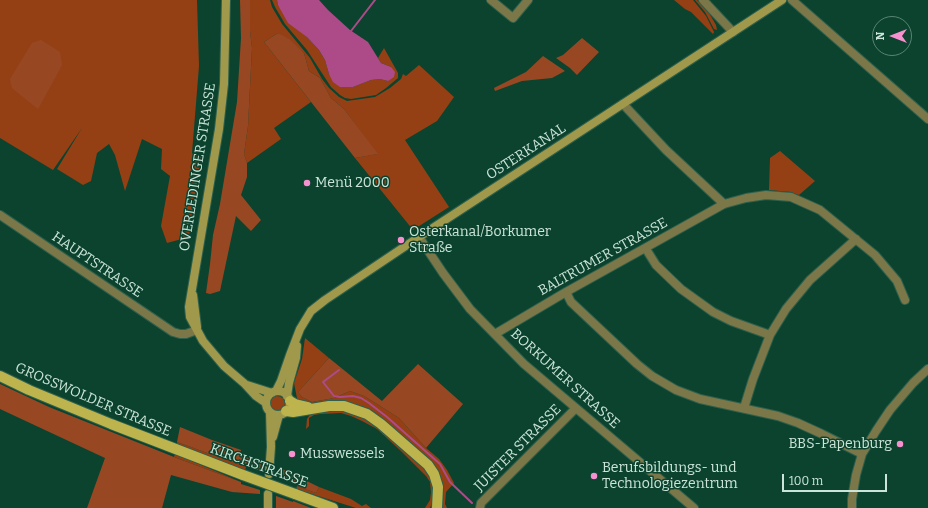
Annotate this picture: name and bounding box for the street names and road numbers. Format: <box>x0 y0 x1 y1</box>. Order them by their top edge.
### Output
street label: OVERLEDINGER STRASSE <box>176 82 220 252</box>
street label: OSTERKANAL <box>483 120 569 184</box>
street label: BALTRUMER STRASSE <box>536 215 670 299</box>
street label: HAUPTSTRASSE <box>48 228 146 302</box>
street label: BORKUMER STRASSE <box>507 326 623 432</box>
street label: GROSSWOLDER STRASSE <box>12 359 174 441</box>
street label: JUISTER STRASSE <box>471 401 565 495</box>
street label: KIRCHSTRASSE <box>208 441 310 491</box>

